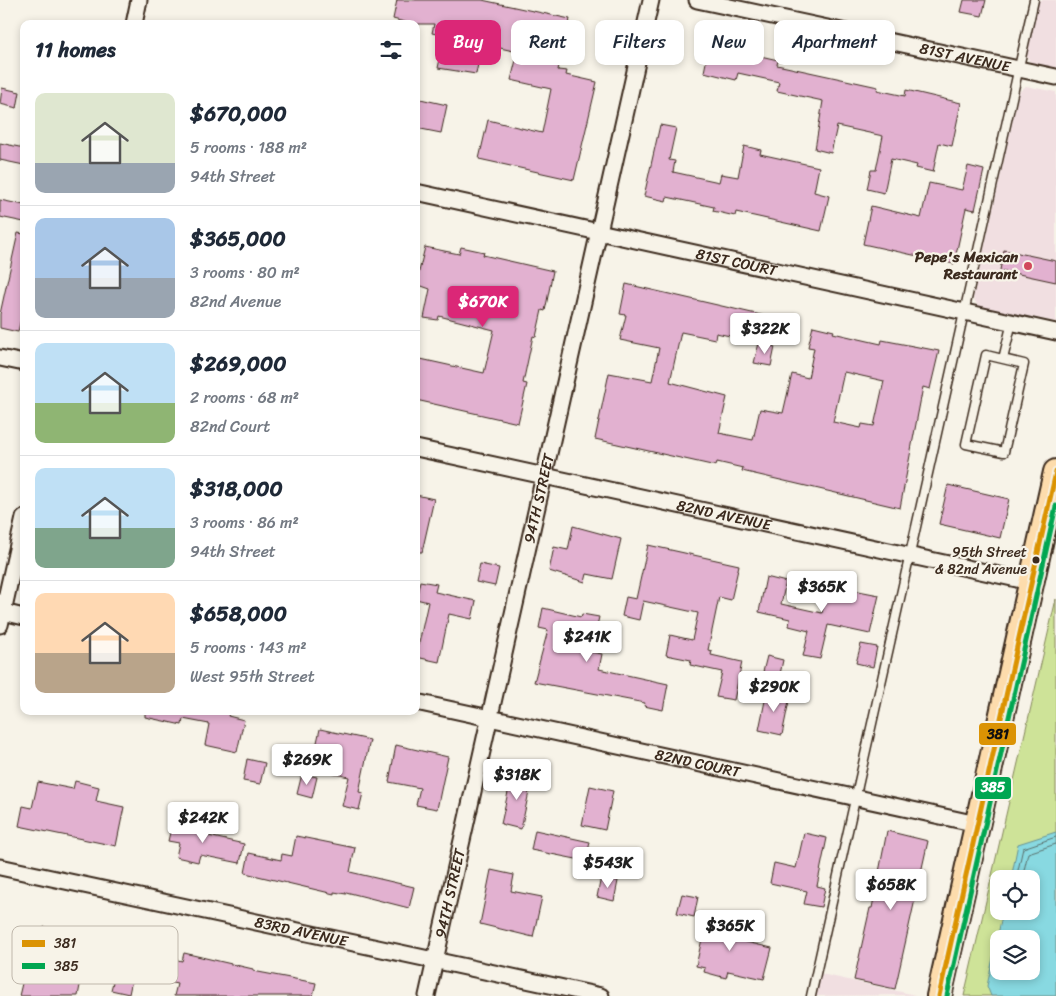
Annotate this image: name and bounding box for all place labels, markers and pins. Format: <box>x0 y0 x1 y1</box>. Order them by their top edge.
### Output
place label: Pepe's Mexican Restaurant <box>915 244 1019 287</box>
marker: Pepe's Mexican Restaurant <box>1022 260 1034 272</box>
pin: $670K <box>448 286 518 328</box>
pin: $322K <box>730 312 800 355</box>
place label: 95th Street & 82nd Avenue <box>935 540 1027 582</box>
marker: 95th Street & 82nd Avenue <box>1031 555 1041 565</box>
pin: $365K <box>787 570 857 613</box>
pin: $241K <box>552 620 622 663</box>
pin: $290K <box>739 670 809 713</box>
pin: $269K <box>272 744 342 786</box>
pin: $318K <box>482 758 552 801</box>
pin: $242K <box>168 802 238 844</box>
pin: $543K <box>573 846 643 889</box>
pin: $658K <box>856 868 926 911</box>
pin: $365K <box>695 910 765 952</box>

